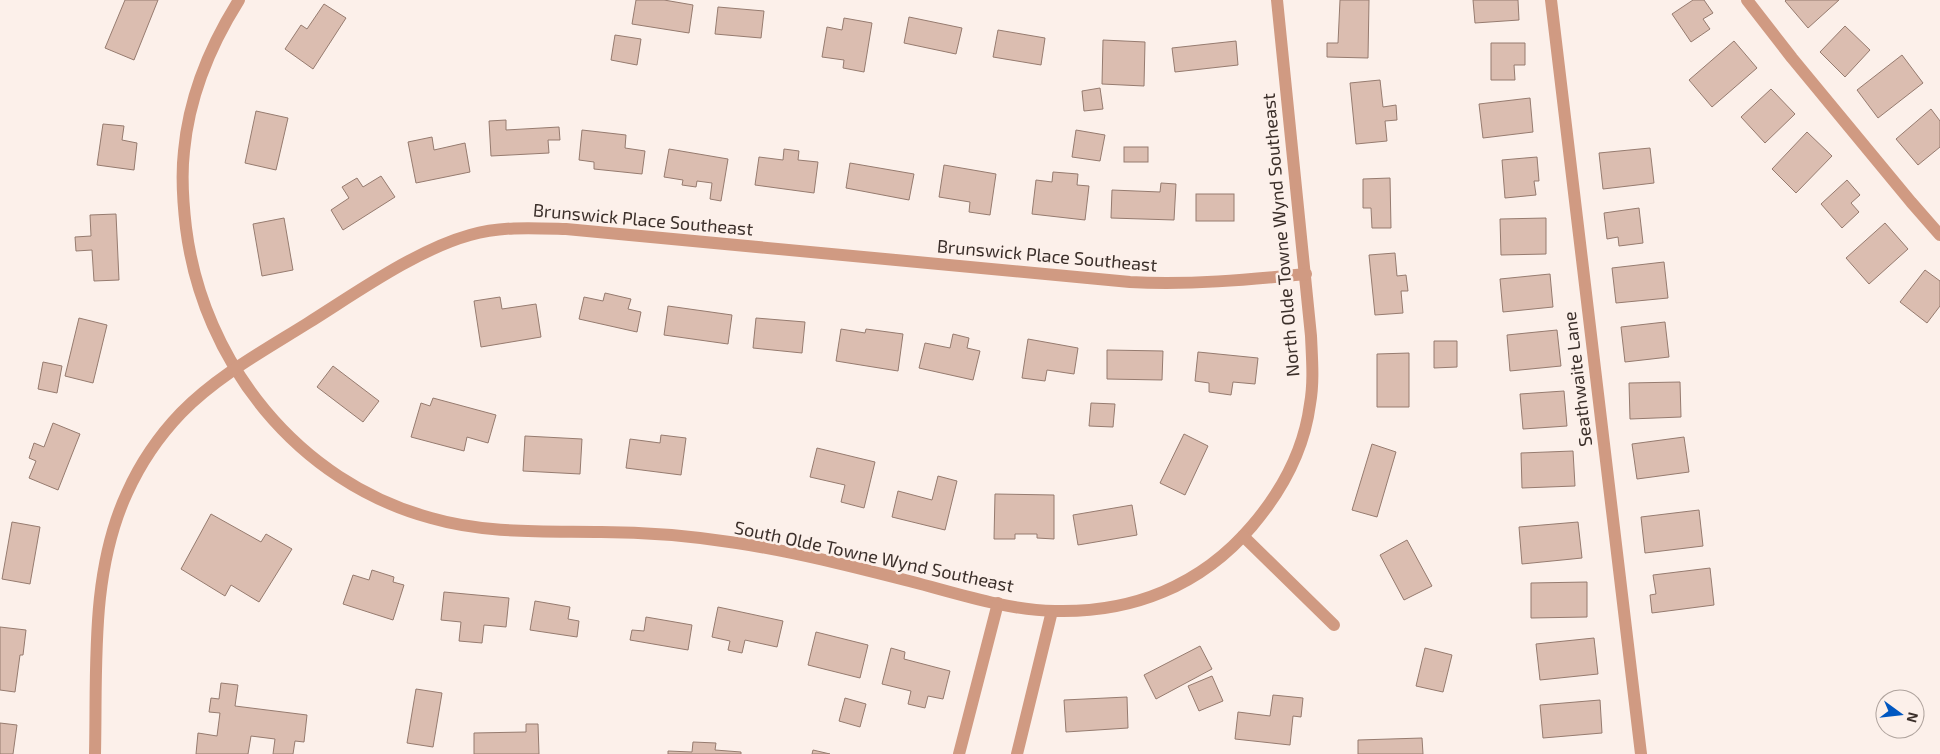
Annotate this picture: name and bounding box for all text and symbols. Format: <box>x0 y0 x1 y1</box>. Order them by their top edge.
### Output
street label: North Olde Towne Wynd Southeast <box>1257 92 1303 378</box>
street label: Brunswick Place Southeast <box>532 198 754 240</box>
street label: Brunswick Place Southeast <box>936 234 1158 276</box>
street label: Seathwaite Lane <box>1558 310 1596 448</box>
street label: South Olde Towne Wynd Southeast <box>733 516 1016 596</box>
north arrow <box>1875 689 1925 739</box>
text: N <box>1904 710 1923 725</box>

